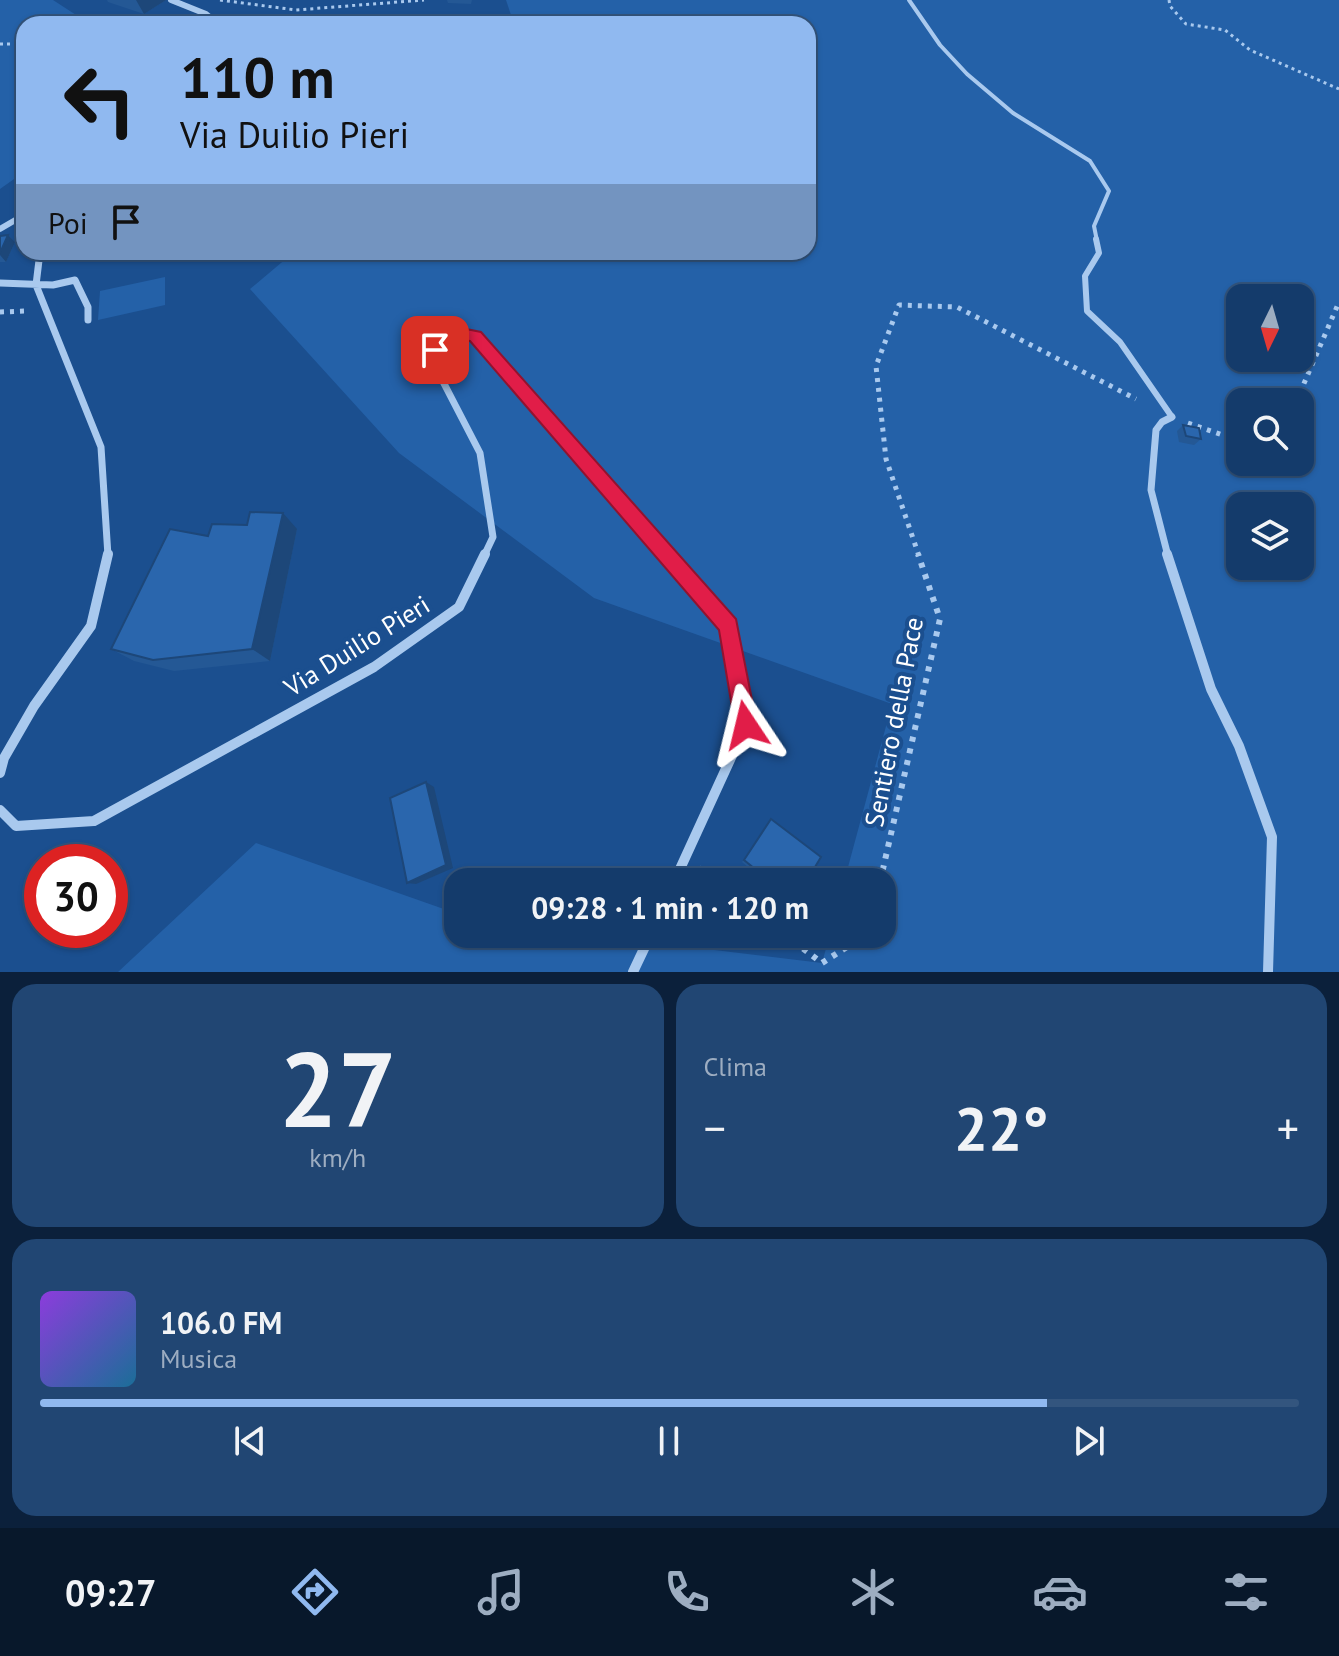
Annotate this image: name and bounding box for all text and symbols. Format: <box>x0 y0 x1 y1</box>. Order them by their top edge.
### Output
text: 110 m <box>180 41 335 113</box>
icon: left <box>48 48 152 152</box>
text: Via Duilio Pieri <box>180 111 409 158</box>
icon: arrive <box>104 200 148 244</box>
text: Poi <box>48 203 88 242</box>
north arrow <box>1226 284 1314 372</box>
map controls <box>1226 284 1314 580</box>
pin <box>401 316 469 384</box>
icon: arrive <box>413 328 457 372</box>
button: search <box>1226 388 1314 476</box>
button: layers <box>1226 492 1314 580</box>
street label: Via Duilio Pieri <box>277 588 436 704</box>
street label: Sentiero della Pace <box>857 614 930 830</box>
position arrow <box>704 683 788 767</box>
speed limit sign: 30 <box>24 844 128 948</box>
text: 09:28 · 1 min · 120 m <box>531 888 809 927</box>
text: 27 <box>279 1021 397 1156</box>
text: Clima <box>704 1050 767 1083</box>
text: 22° <box>954 1089 1048 1167</box>
text: − <box>704 1099 726 1156</box>
text: + <box>1277 1099 1299 1156</box>
text: km/h <box>309 1141 366 1174</box>
text: 106.0 FM <box>160 1303 282 1342</box>
text: Musica <box>160 1342 237 1375</box>
icon: previous <box>228 1419 272 1463</box>
icon: pause <box>647 1419 691 1463</box>
icon: next <box>1067 1419 1111 1463</box>
icon: directions <box>287 1564 343 1620</box>
icon: music <box>473 1564 529 1620</box>
icon: phone <box>659 1564 715 1620</box>
icon: climate <box>845 1564 901 1620</box>
icon: car <box>1032 1564 1088 1620</box>
icon: filters <box>1218 1564 1274 1620</box>
text: 09:27 <box>65 1569 156 1616</box>

